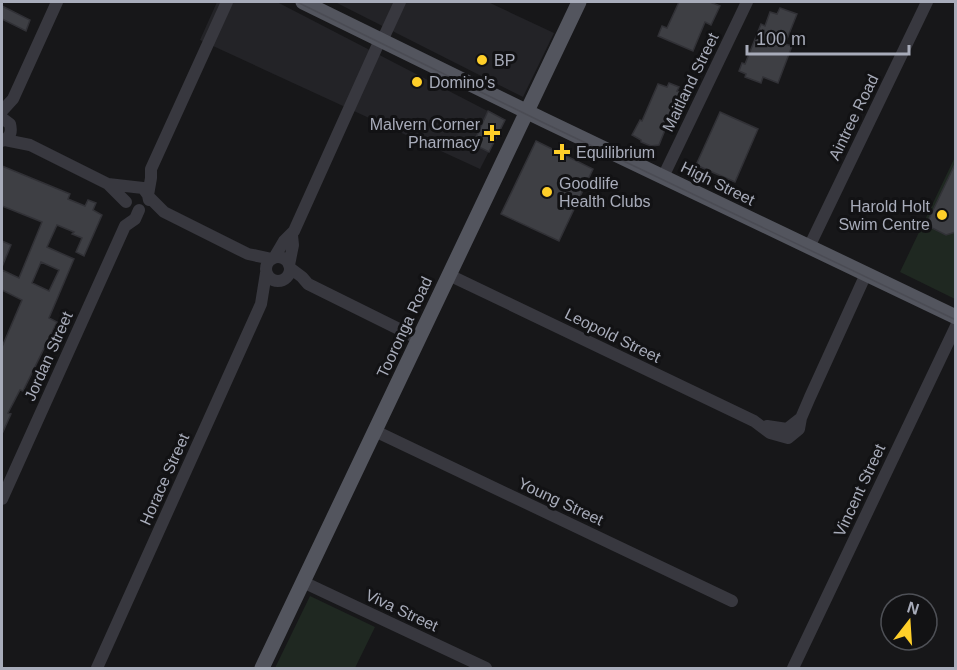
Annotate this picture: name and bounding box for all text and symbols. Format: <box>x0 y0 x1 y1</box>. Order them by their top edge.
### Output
scale bar <box>747 18 909 56</box>
text: 100 m <box>756 29 806 49</box>
street label: Maitland Street <box>659 30 722 134</box>
place label: BP <box>494 52 515 69</box>
marker: BP <box>475 53 489 67</box>
street label: Aintree Road <box>825 72 882 163</box>
place label: Domino's <box>429 74 495 91</box>
marker: Domino's <box>410 75 424 89</box>
place label: Malvern Corner Pharmacy <box>370 116 481 151</box>
marker: Malvern Corner Pharmacy <box>485 126 499 140</box>
marker: Equilibrium <box>553 143 571 161</box>
place label: Equilibrium <box>576 144 655 161</box>
street label: High Street <box>678 158 758 209</box>
place label: Goodlife Health Clubs <box>559 175 651 210</box>
marker: Goodlife Health Clubs <box>540 185 554 199</box>
place label: Harold Holt Swim Centre <box>838 198 931 233</box>
marker: Harold Holt Swim Centre <box>935 208 949 222</box>
street label: Tooronga Road <box>374 274 435 380</box>
street label: Leopold Street <box>562 305 664 366</box>
street label: Jordan Street <box>21 308 76 404</box>
street label: Horace Street <box>137 430 193 528</box>
street label: Vincent Street <box>831 441 889 539</box>
street label: Young Street <box>516 474 607 529</box>
street label: Viva Street <box>363 586 441 635</box>
north arrow <box>879 592 939 652</box>
text: N <box>905 598 921 618</box>

